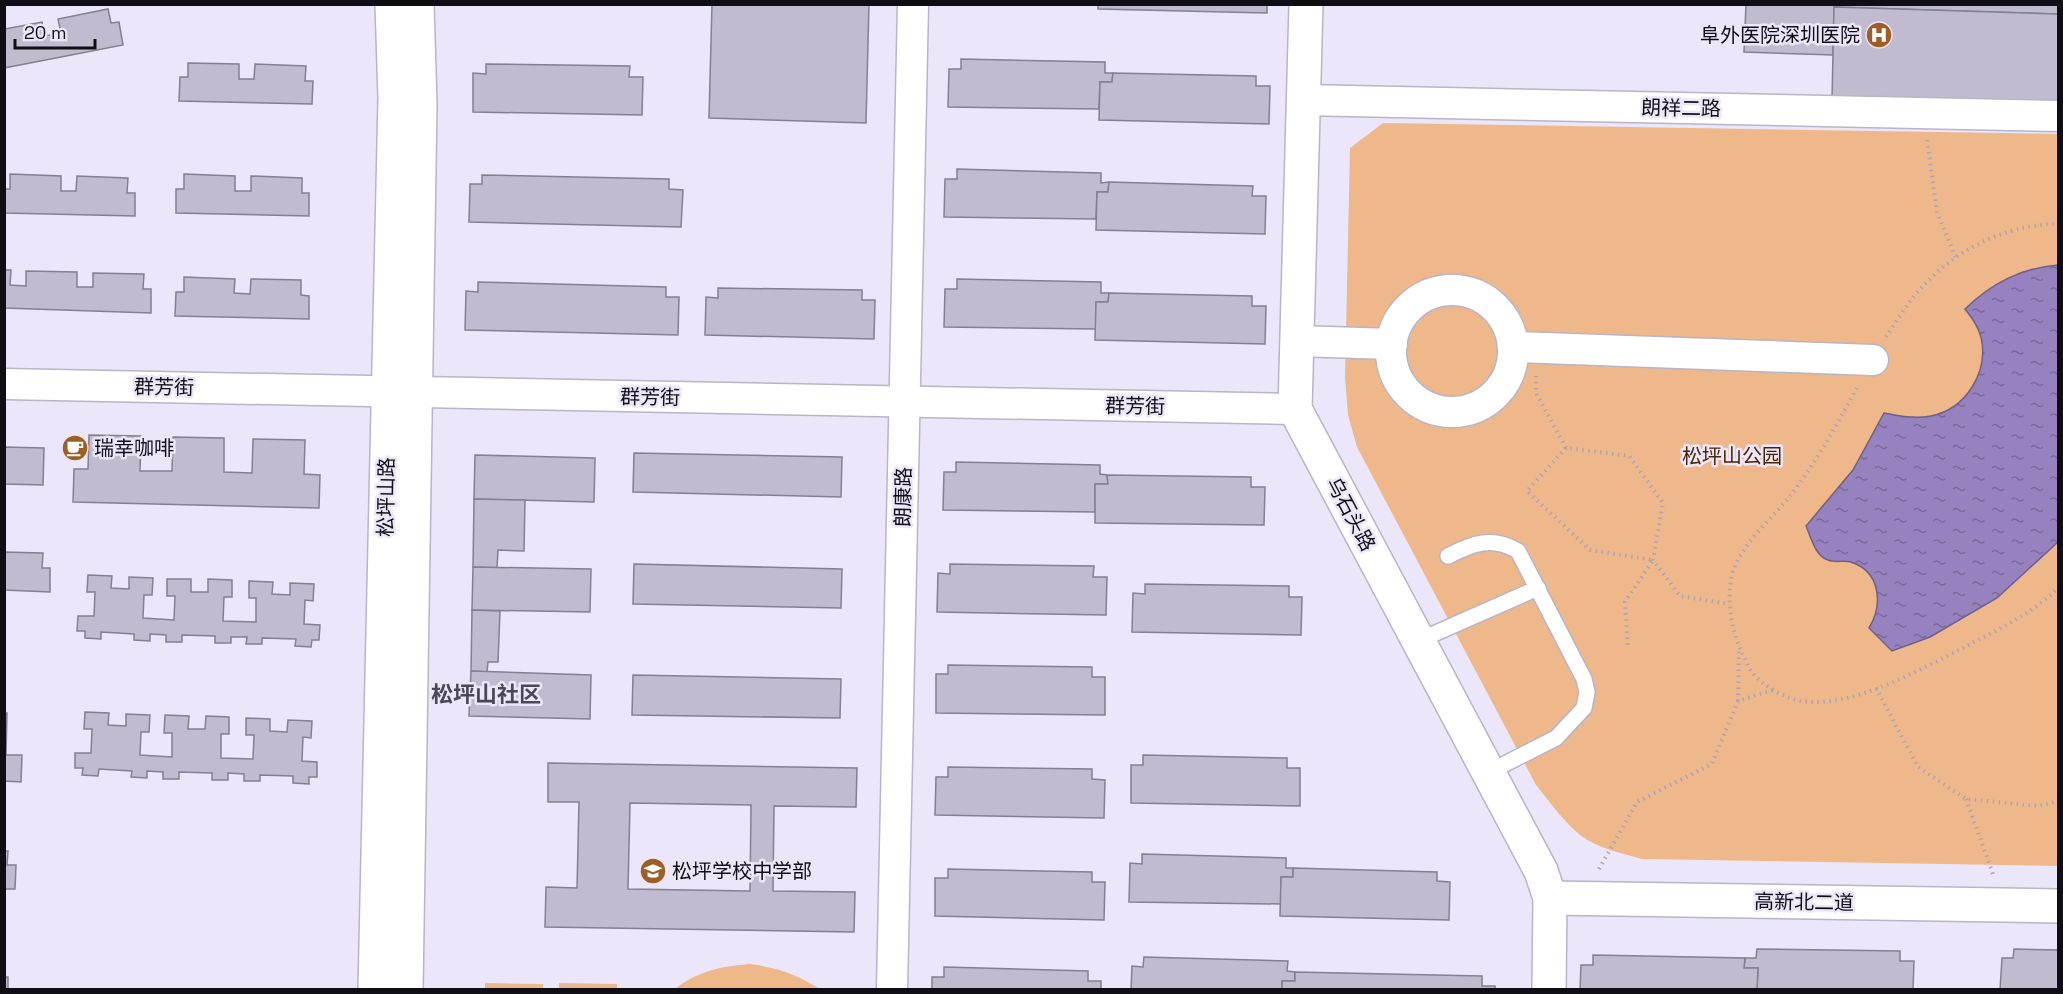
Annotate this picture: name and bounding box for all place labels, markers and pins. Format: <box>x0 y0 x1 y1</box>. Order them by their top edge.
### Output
hospital icon: 阜外医院深圳医院 <box>1864 20 1894 50</box>
place label: 阜外医院深圳医院 <box>1700 22 1860 48</box>
cafe icon: 瑞幸咖啡 <box>60 433 90 463</box>
place label: 瑞幸咖啡 <box>94 435 174 461</box>
school or university icon: 松坪学校中学部 <box>638 856 668 886</box>
place label: 松坪学校中学部 <box>672 858 812 884</box>

